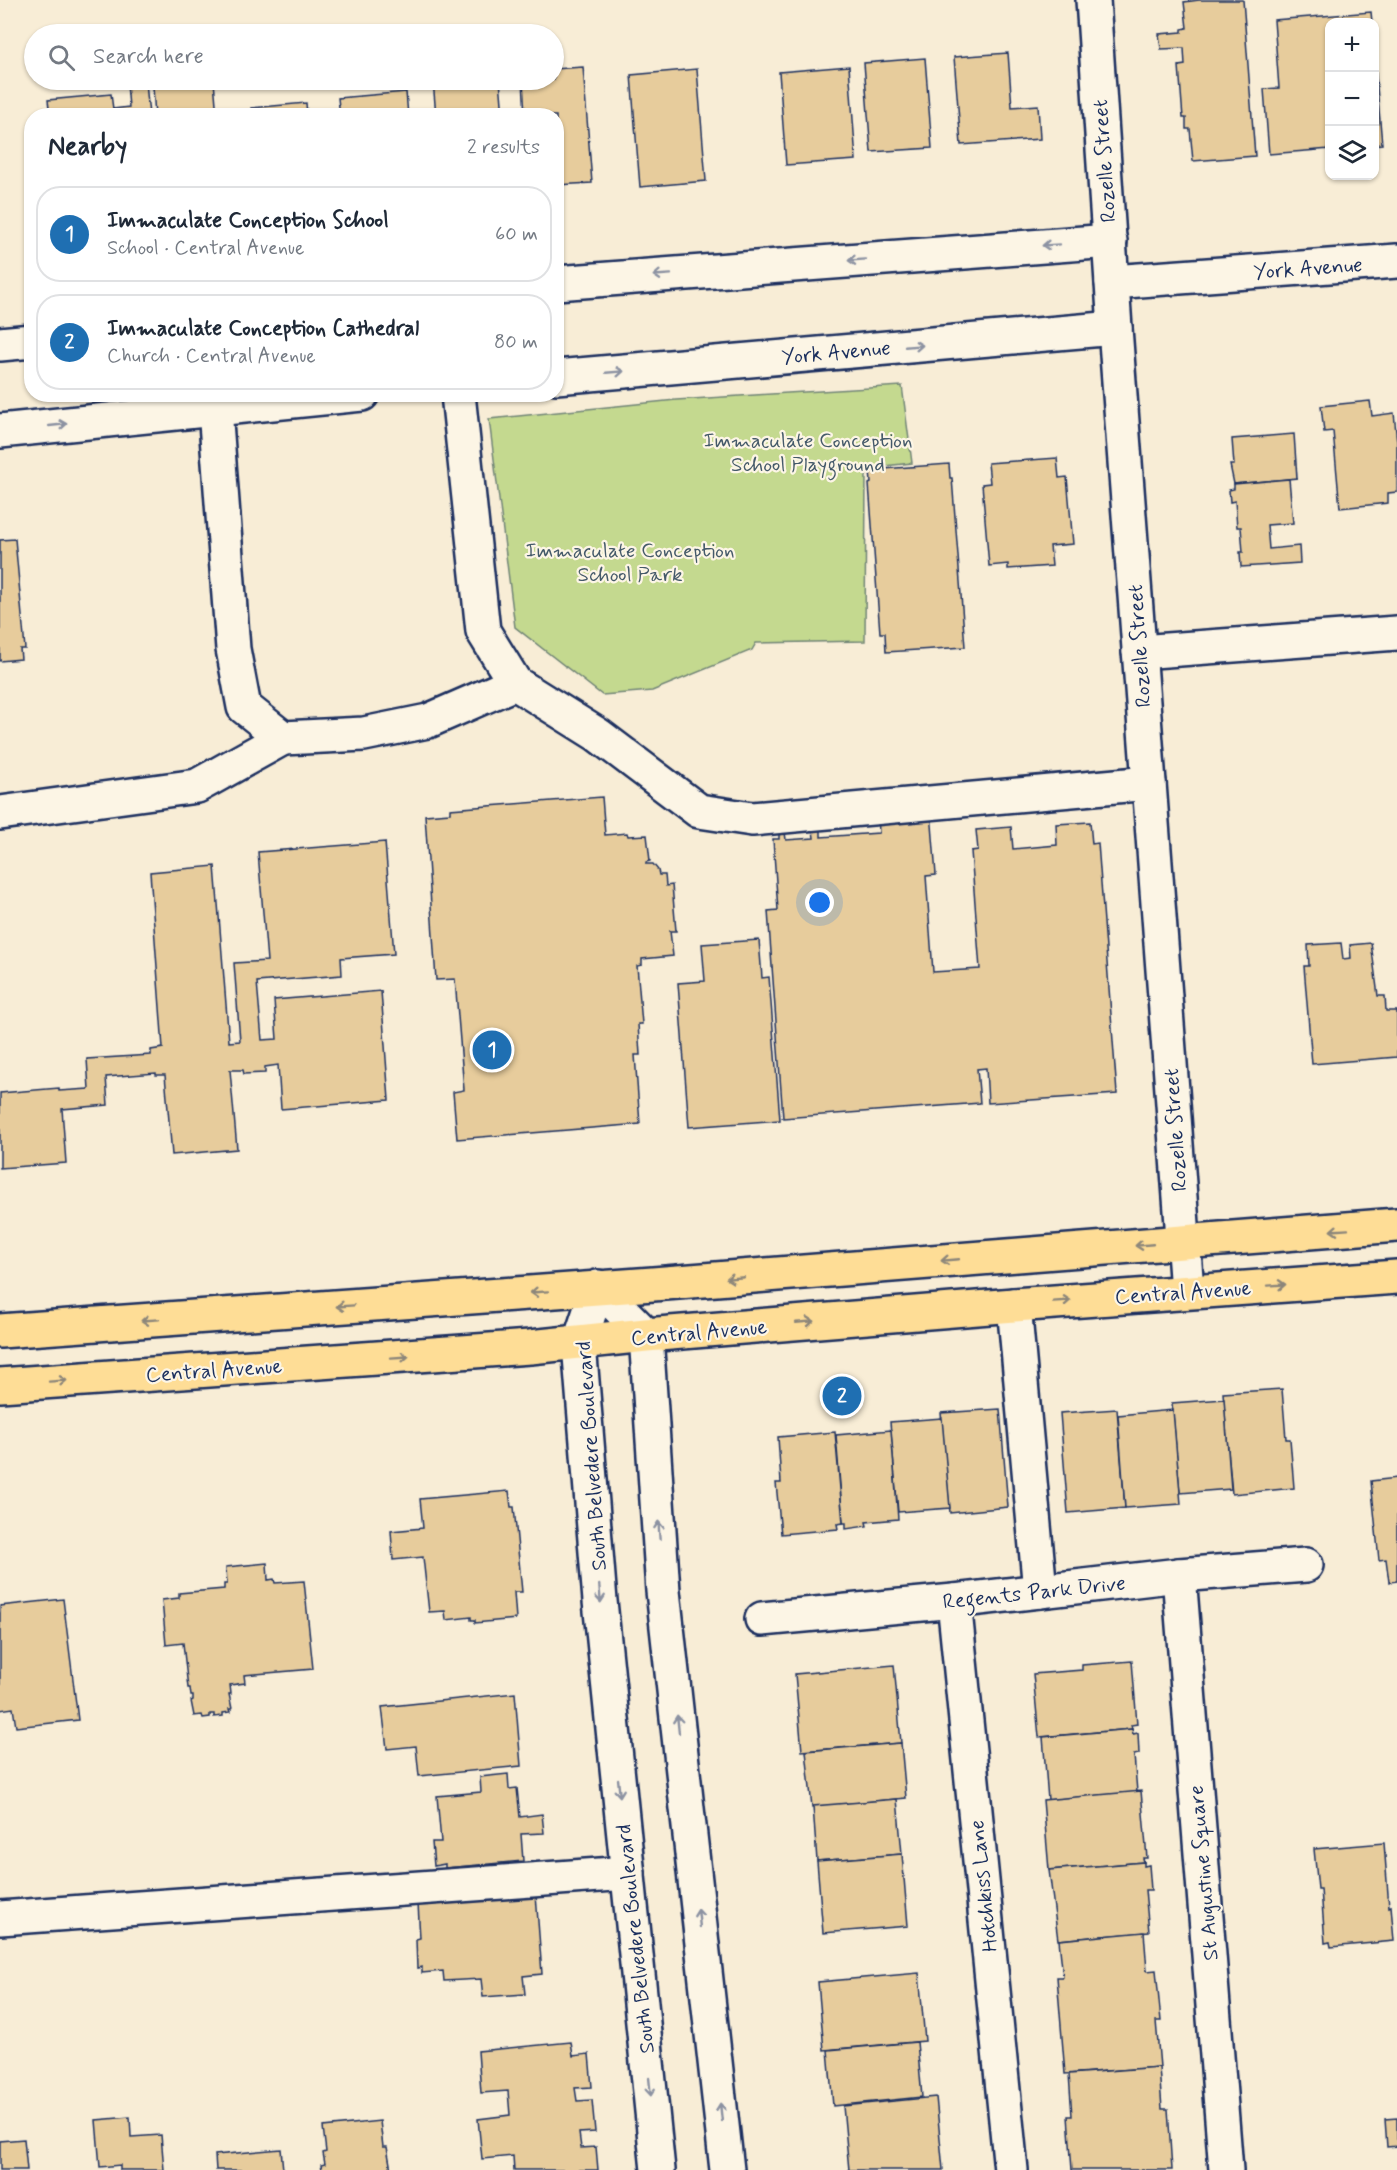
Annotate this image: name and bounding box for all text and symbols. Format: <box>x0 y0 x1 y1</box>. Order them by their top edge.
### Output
map controls <box>1325 18 1379 180</box>
button: + <box>1325 18 1379 72</box>
search box <box>24 24 564 90</box>
icon: search <box>45 41 78 74</box>
text: Search here <box>93 43 204 71</box>
button: − <box>1325 72 1379 126</box>
street label: Rozelle Street <box>1087 98 1123 224</box>
button: layers <box>1325 126 1379 180</box>
text: Nearby <box>48 130 127 164</box>
text: 2 results <box>467 134 540 161</box>
text: Immaculate Conception School <box>107 207 389 235</box>
text: 1 <box>65 221 74 248</box>
text: 60 m <box>495 221 538 248</box>
text: School · Central Avenue <box>107 235 304 262</box>
one-way arrow <box>1042 240 1062 251</box>
street label: York Avenue <box>1253 251 1364 287</box>
one-way arrow <box>847 255 867 266</box>
one-way arrow <box>653 270 673 281</box>
text: Immaculate Conception Cathedral <box>107 315 419 343</box>
text: 2 <box>65 329 74 356</box>
text: 80 m <box>494 329 538 356</box>
street label: York Avenue <box>780 334 892 372</box>
one-way arrow <box>903 340 923 351</box>
text: Church · Central Avenue <box>107 343 316 370</box>
one-way arrow <box>604 366 624 377</box>
one-way arrow <box>48 419 68 430</box>
park label: Immaculate Conception School Playground <box>703 427 913 481</box>
park label: Immaculate Conception School Park <box>525 537 735 589</box>
street label: Rozelle Street <box>1122 583 1158 709</box>
your location <box>805 888 834 917</box>
pin: 1 <box>472 1028 512 1072</box>
street label: Rozelle Street <box>1158 1067 1194 1193</box>
one-way arrow <box>1329 1225 1349 1236</box>
one-way arrow <box>1135 1240 1155 1251</box>
one-way arrow <box>940 1255 960 1266</box>
one-way arrow <box>725 1273 745 1284</box>
street label: Central Avenue <box>1114 1274 1252 1312</box>
one-way arrow <box>1267 1280 1287 1291</box>
one-way arrow <box>530 1286 550 1297</box>
one-way arrow <box>1052 1295 1071 1306</box>
one-way arrow <box>335 1301 355 1312</box>
street label: Central Avenue <box>630 1313 768 1353</box>
one-way arrow <box>141 1315 161 1326</box>
one-way arrow <box>794 1316 814 1327</box>
street label: South Belvedere Boulevard <box>570 1340 614 1572</box>
one-way arrow <box>389 1351 409 1362</box>
street label: Central Avenue <box>145 1352 283 1390</box>
pin: 2 <box>822 1374 862 1418</box>
one-way arrow <box>48 1375 68 1386</box>
one-way arrow <box>653 1521 664 1541</box>
street label: Regents Park Drive <box>941 1569 1127 1619</box>
one-way arrow <box>595 1584 606 1604</box>
one-way arrow <box>672 1715 683 1735</box>
one-way arrow <box>614 1778 625 1798</box>
street label: St Augustine Square <box>1182 1784 1226 1962</box>
street label: Hotchkiss Lane <box>963 1818 1005 1953</box>
street label: South Belvedere Boulevard <box>610 1823 662 2055</box>
one-way arrow <box>693 1909 704 1928</box>
one-way arrow <box>645 2076 656 2096</box>
one-way arrow <box>715 2102 726 2122</box>

